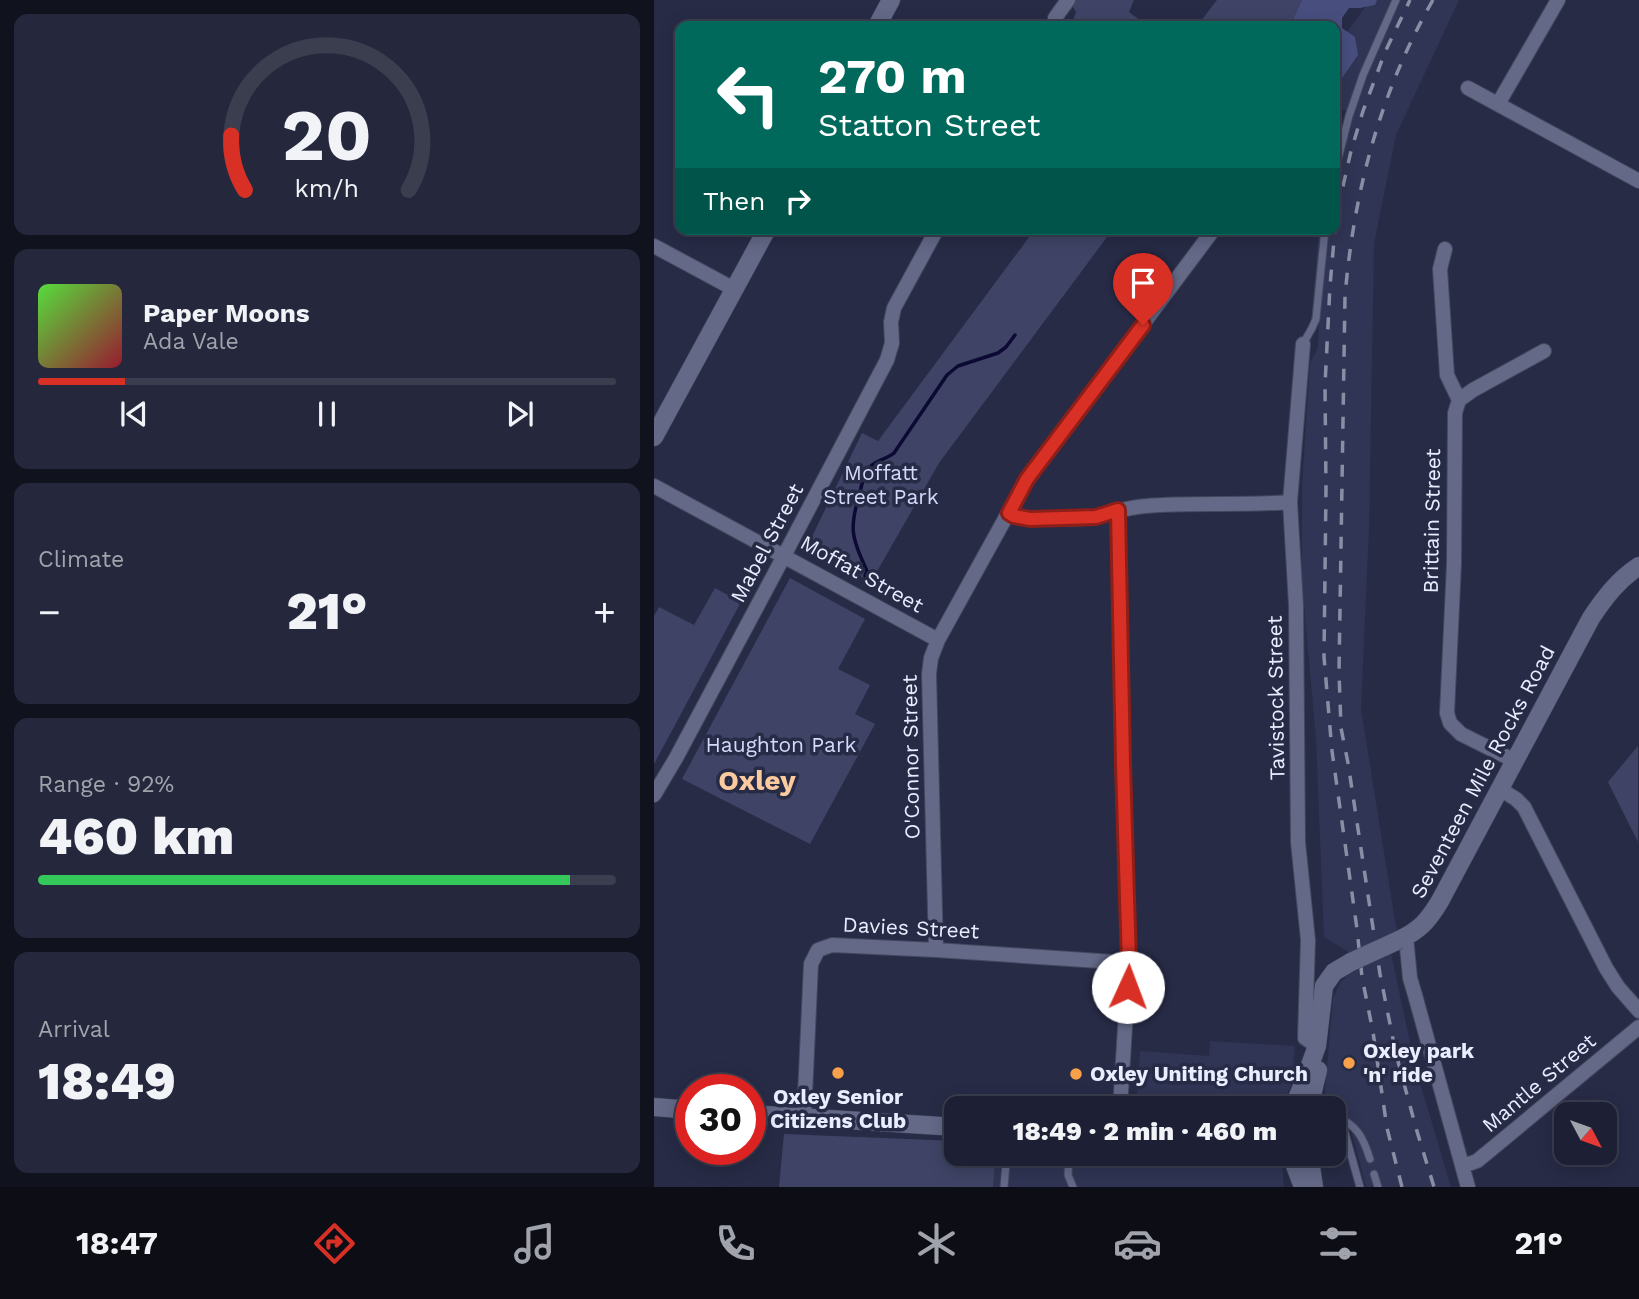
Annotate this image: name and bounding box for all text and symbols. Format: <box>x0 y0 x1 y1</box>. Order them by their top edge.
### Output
text: 270 m <box>818 47 967 105</box>
icon: left <box>703 49 794 140</box>
text: 20 <box>282 93 372 179</box>
text: Statton Street <box>818 106 1040 144</box>
text: km/h <box>295 174 359 203</box>
icon: right <box>779 182 817 220</box>
text: Then <box>703 186 765 216</box>
pin <box>1113 253 1173 325</box>
icon: arrive <box>1124 264 1162 302</box>
text: Paper Moons <box>143 298 310 328</box>
text: Ada Vale <box>143 328 239 355</box>
icon: previous <box>115 395 153 433</box>
icon: pause <box>308 395 346 433</box>
icon: next <box>501 395 539 433</box>
street label: Brittain Street <box>1418 448 1445 594</box>
park label: Moffatt Street Park <box>823 460 939 509</box>
street label: Mabel Street <box>725 479 808 606</box>
street label: Moffat Street <box>796 529 928 618</box>
text: Climate <box>38 546 124 573</box>
text: 21° <box>287 581 367 642</box>
text: − <box>38 590 61 634</box>
text: + <box>593 590 616 634</box>
street label: Tavistock Street <box>1262 615 1289 781</box>
street label: Seventeen Mile Rocks Road <box>1405 641 1560 902</box>
street label: O'Connor Street <box>897 674 924 840</box>
park label: Haughton Park <box>706 732 857 757</box>
district label: Oxley <box>718 764 796 797</box>
text: Range · 92% <box>38 771 174 798</box>
text: 460 km <box>38 806 234 867</box>
street label: Davies Street <box>842 911 980 944</box>
position arrow <box>1091 950 1165 1024</box>
text: Arrival <box>38 1016 110 1043</box>
street label: Mantle Street <box>1477 1028 1601 1137</box>
place label: Oxley park 'n' ride <box>1363 1038 1475 1087</box>
text: 18:49 <box>38 1051 176 1112</box>
marker: Oxley park 'n' ride <box>1341 1055 1357 1071</box>
place label: Oxley Uniting Church <box>1090 1061 1308 1086</box>
marker: Oxley Senior Citizens Club <box>830 1065 846 1081</box>
marker: Oxley Uniting Church <box>1068 1066 1084 1082</box>
speed limit sign: 30 <box>675 1074 766 1165</box>
place label: Oxley Senior Citizens Club <box>770 1084 906 1133</box>
north arrow <box>1554 1102 1616 1166</box>
map controls <box>1554 1102 1617 1165</box>
text: 18:49 · 2 min · 460 m <box>1013 1116 1277 1146</box>
icon: directions <box>310 1219 359 1268</box>
icon: music <box>510 1219 559 1268</box>
icon: phone <box>711 1219 760 1268</box>
icon: climate <box>912 1219 961 1268</box>
icon: car <box>1113 1219 1162 1268</box>
icon: filters <box>1314 1219 1363 1268</box>
text: 18:47 <box>76 1224 158 1262</box>
text: 21° <box>1514 1224 1563 1262</box>

